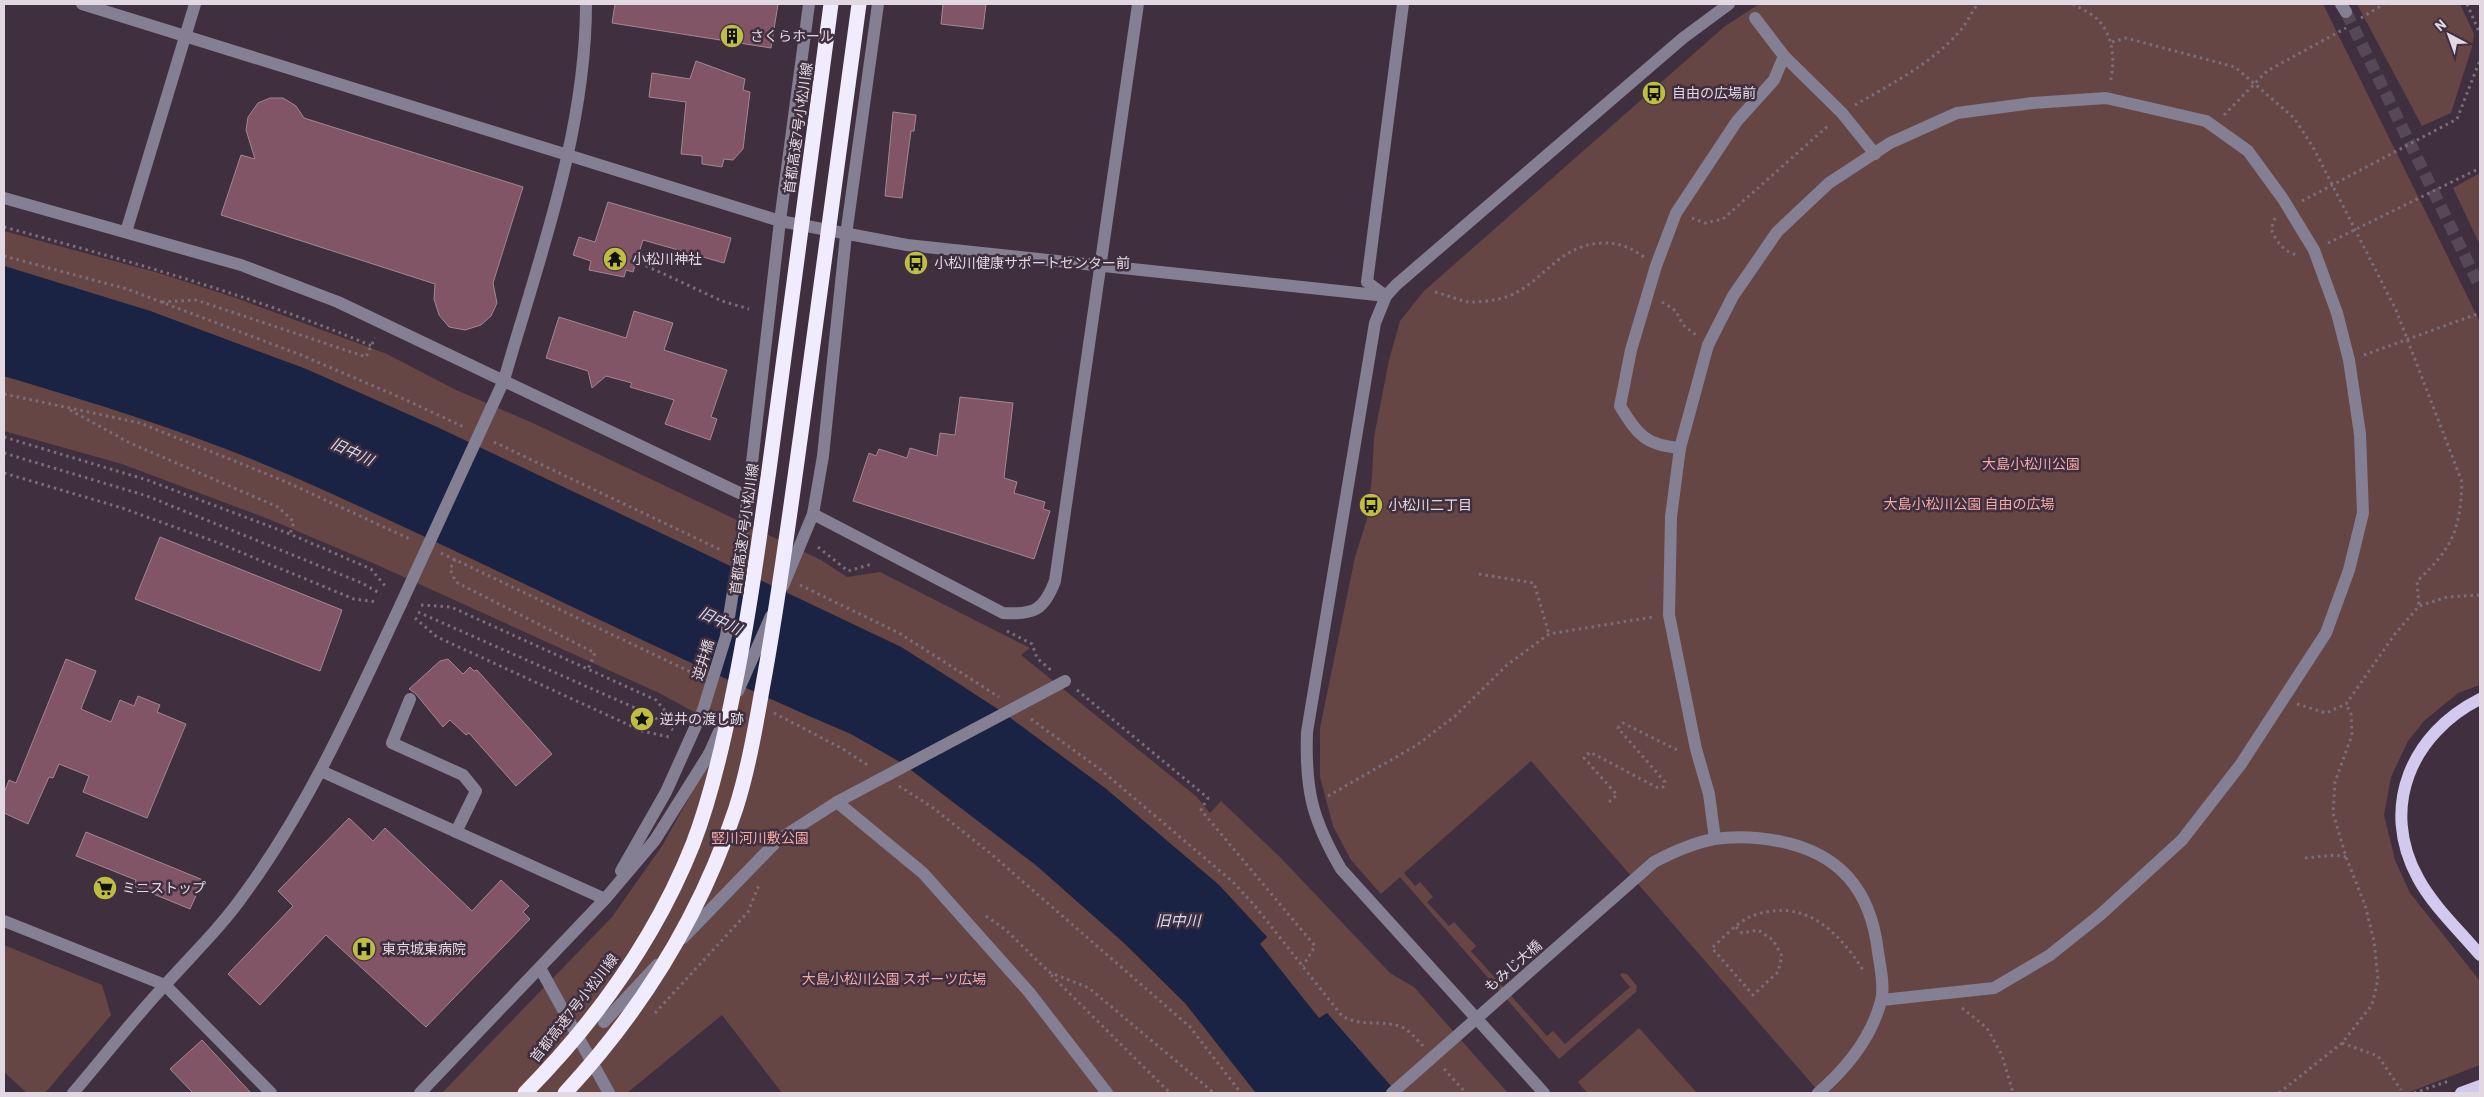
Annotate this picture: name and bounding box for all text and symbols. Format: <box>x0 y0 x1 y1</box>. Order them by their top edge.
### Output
north arrow <box>2424 10 2474 60</box>
text: N <box>2431 15 2449 34</box>
building icon: さくらホール <box>719 23 745 49</box>
place label: さくらホール <box>750 27 834 44</box>
street label: 首都高速7号小松川線 <box>780 61 815 195</box>
bus stop icon: 自由の広場前 <box>1641 80 1667 106</box>
place label: 自由の広場前 <box>1672 84 1756 101</box>
temple icon: 小松川神社 <box>602 246 628 272</box>
place label: 小松川神社 <box>632 250 702 267</box>
bus stop icon: 小松川健康サポートセンター前 <box>903 250 929 276</box>
place label: 小松川健康サポートセンター前 <box>934 254 1130 271</box>
water label: 旧中川 <box>328 433 378 470</box>
park label: 大島小松川公園 <box>1982 455 2080 472</box>
street label: 首都高速7号小松川線 <box>726 462 761 596</box>
bus stop icon: 小松川二丁目 <box>1358 492 1384 518</box>
park label: 大島小松川公園 自由の広場 <box>1884 495 2054 512</box>
place label: 小松川二丁目 <box>1388 496 1472 513</box>
water label: 旧中川 <box>696 602 746 639</box>
street label: 逆井橋 <box>688 637 717 682</box>
place icon: 逆井の渡し跡 <box>629 706 655 732</box>
place label: 逆井の渡し跡 <box>660 710 744 727</box>
park label: 竪川河川敷公園 <box>711 829 809 846</box>
supermarket icon: ミニストップ <box>92 875 118 901</box>
place label: ミニストップ <box>122 879 206 896</box>
water label: 旧中川 <box>1155 911 1202 929</box>
hospital icon: 東京城東病院 <box>351 936 377 962</box>
street label: もみじ大橋 <box>1481 936 1545 995</box>
place label: 東京城東病院 <box>382 940 466 957</box>
street label: 首都高速7号小松川線 <box>526 950 621 1065</box>
park label: 大島小松川公園 スポーツ広場 <box>802 970 986 987</box>

